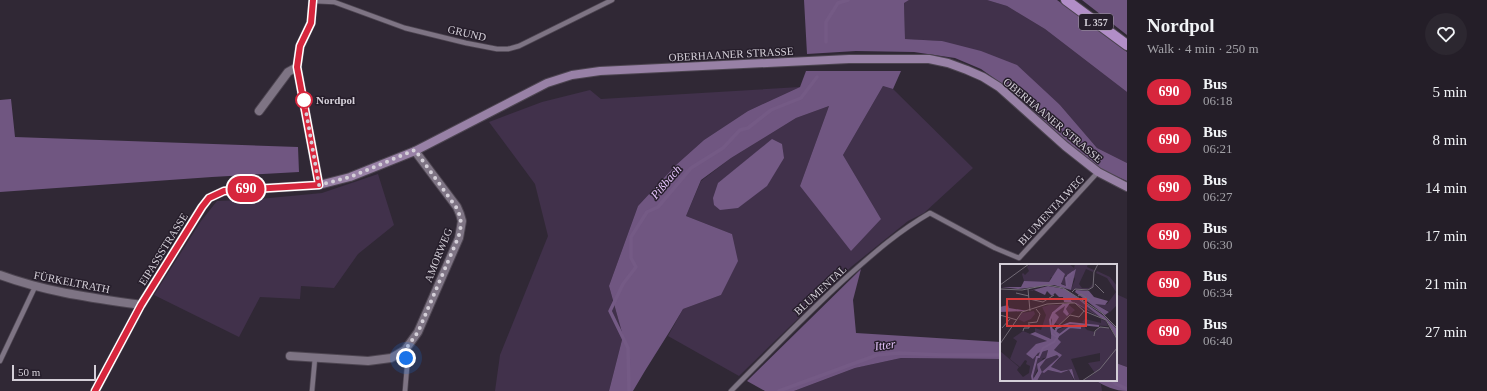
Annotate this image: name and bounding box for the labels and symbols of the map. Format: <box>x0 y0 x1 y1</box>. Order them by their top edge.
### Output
road number: L 357 <box>1079 14 1113 30</box>
street label: GRUND <box>447 23 487 43</box>
street label: OBERHAANER STRASSE <box>668 45 794 63</box>
street label: OBERHAANER STRASSE <box>1001 75 1105 165</box>
marker: Nordpol <box>295 91 313 109</box>
place label: Nordpol <box>316 94 355 106</box>
water label: Pißbach <box>647 162 684 202</box>
street label: BLUMENTALWEG <box>1016 173 1087 247</box>
line badge: 690 <box>223 176 269 202</box>
street label: EIPASSSTRASSE <box>136 211 190 287</box>
street label: AMORWEG <box>422 226 454 284</box>
street label: BLUMENTAL <box>791 263 849 317</box>
inset map <box>1000 264 1117 381</box>
street label: FÜRKELTRATH <box>33 269 111 295</box>
water label: Itter <box>873 337 897 354</box>
your location <box>396 348 416 368</box>
scale bar <box>12 363 96 382</box>

